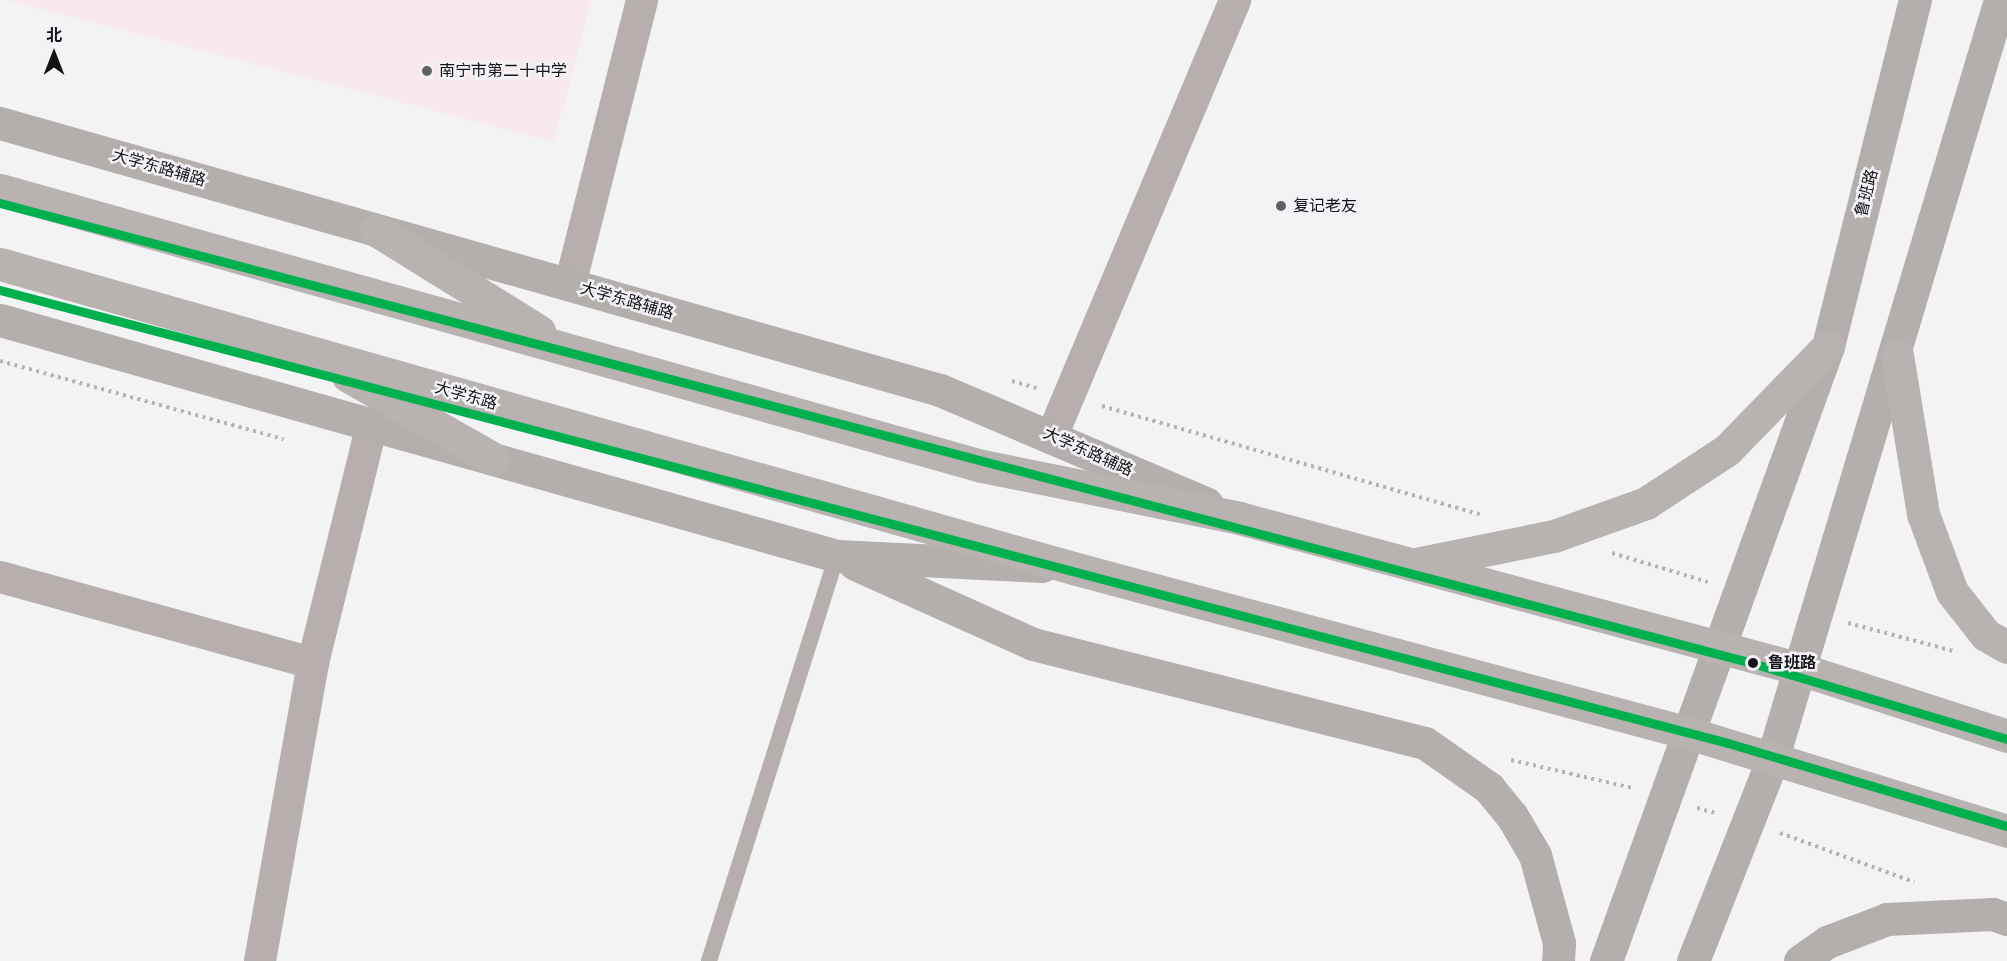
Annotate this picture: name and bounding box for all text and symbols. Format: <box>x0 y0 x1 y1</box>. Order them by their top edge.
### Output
north arrow <box>24 24 84 84</box>
text: 北 <box>46 27 62 44</box>
place label: 南宁市第二十中学 <box>439 61 567 81</box>
marker: 南宁市第二十中学 <box>420 64 434 78</box>
street label: 大学东路辅路 <box>110 146 208 190</box>
street label: 鲁班路 <box>1852 167 1882 219</box>
place label: 复记老友 <box>1293 196 1357 216</box>
marker: 复记老友 <box>1274 199 1288 213</box>
street label: 大学东路辅路 <box>578 279 676 323</box>
street label: 大学东路 <box>433 378 499 414</box>
street label: 大学东路辅路 <box>1040 424 1136 480</box>
marker: 鲁班路 <box>1743 653 1763 673</box>
place label: 鲁班路 <box>1768 653 1816 673</box>

